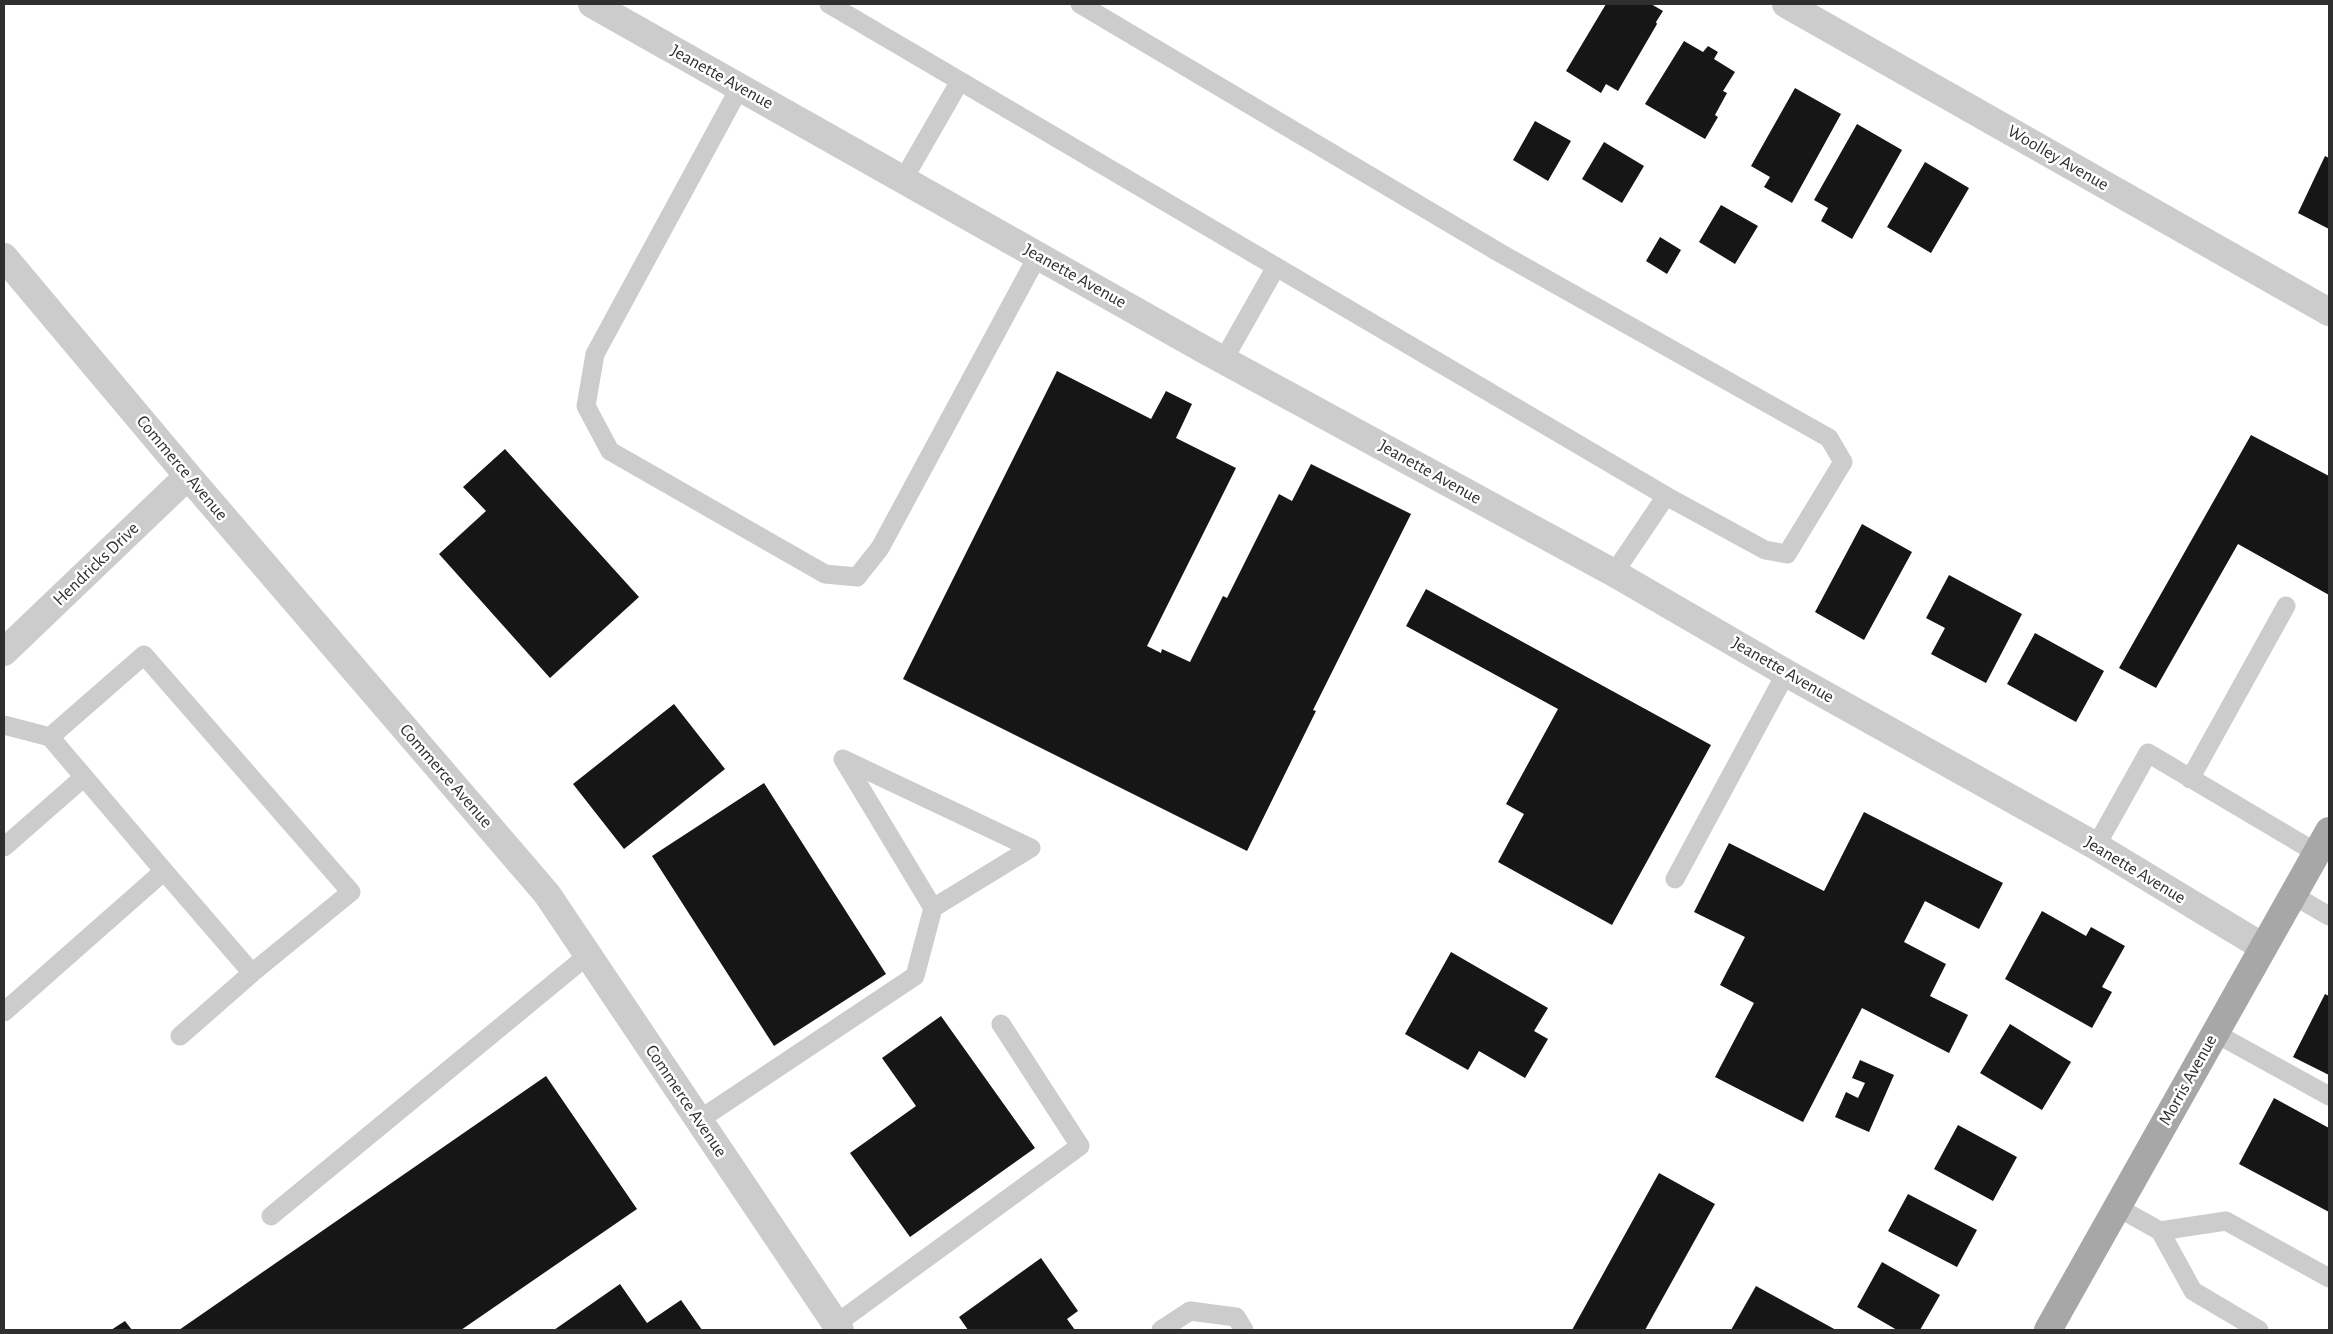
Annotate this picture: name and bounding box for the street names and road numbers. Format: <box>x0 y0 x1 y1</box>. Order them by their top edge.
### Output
street label: Jeanette Avenue <box>667 40 777 114</box>
street label: Woolley Avenue <box>2004 120 2112 196</box>
street label: Jeanette Avenue <box>1020 239 1130 313</box>
street label: Commerce Avenue <box>132 411 232 525</box>
street label: Jeanette Avenue <box>1375 435 1485 509</box>
street label: Hendricks Drive <box>48 518 144 610</box>
street label: Jeanette Avenue <box>1728 632 1838 708</box>
street label: Commerce Avenue <box>395 719 497 833</box>
street label: Jeanette Avenue <box>2080 831 2190 909</box>
street label: Morris Avenue <box>2154 1031 2222 1129</box>
street label: Commerce Avenue <box>640 1041 732 1161</box>

